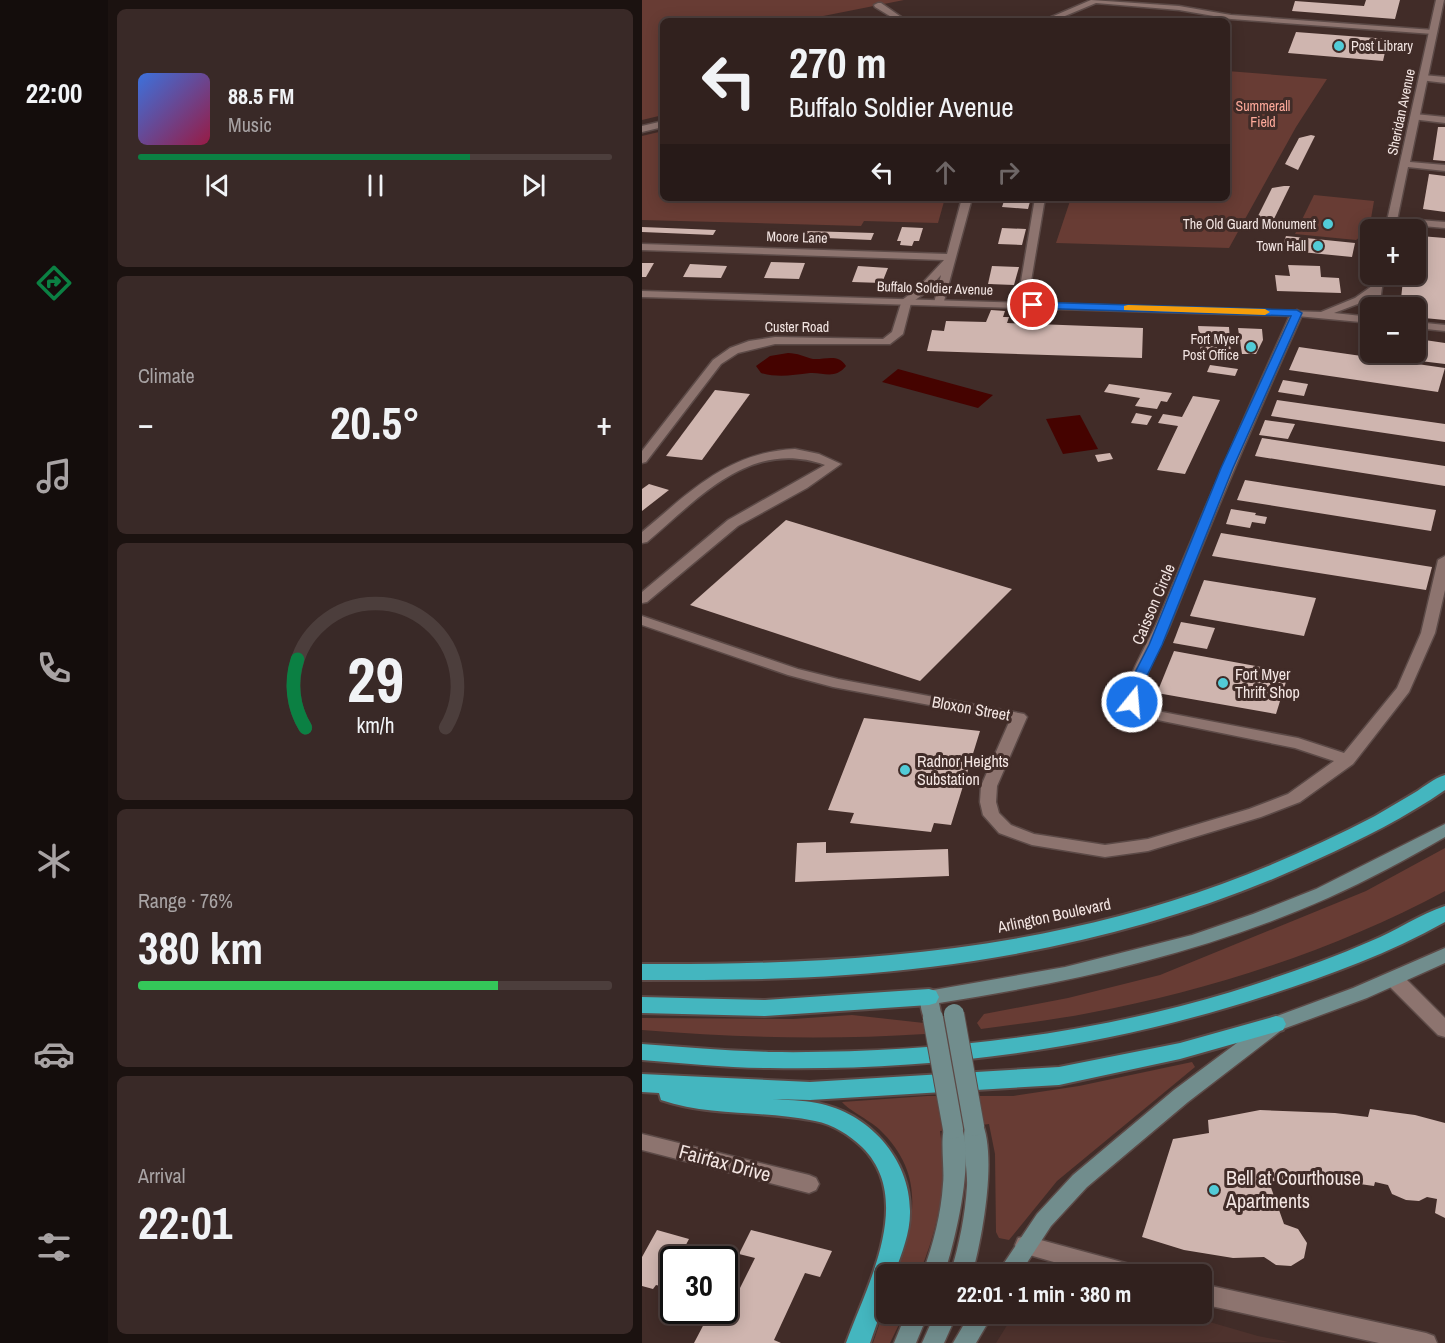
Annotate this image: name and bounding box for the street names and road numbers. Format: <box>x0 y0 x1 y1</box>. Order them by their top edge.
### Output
street label: Sheridan Avenue <box>1383 67 1419 157</box>
street label: Moore Lane <box>766 227 828 247</box>
street label: Buffalo Soldier Avenue <box>877 277 993 299</box>
street label: Custer Road <box>765 318 829 336</box>
street label: Caisson Circle <box>1126 560 1180 648</box>
street label: Bloxon Street <box>930 690 1012 726</box>
street label: Arlington Boulevard <box>994 892 1113 938</box>
street label: Fairfax Drive <box>676 1137 774 1188</box>

